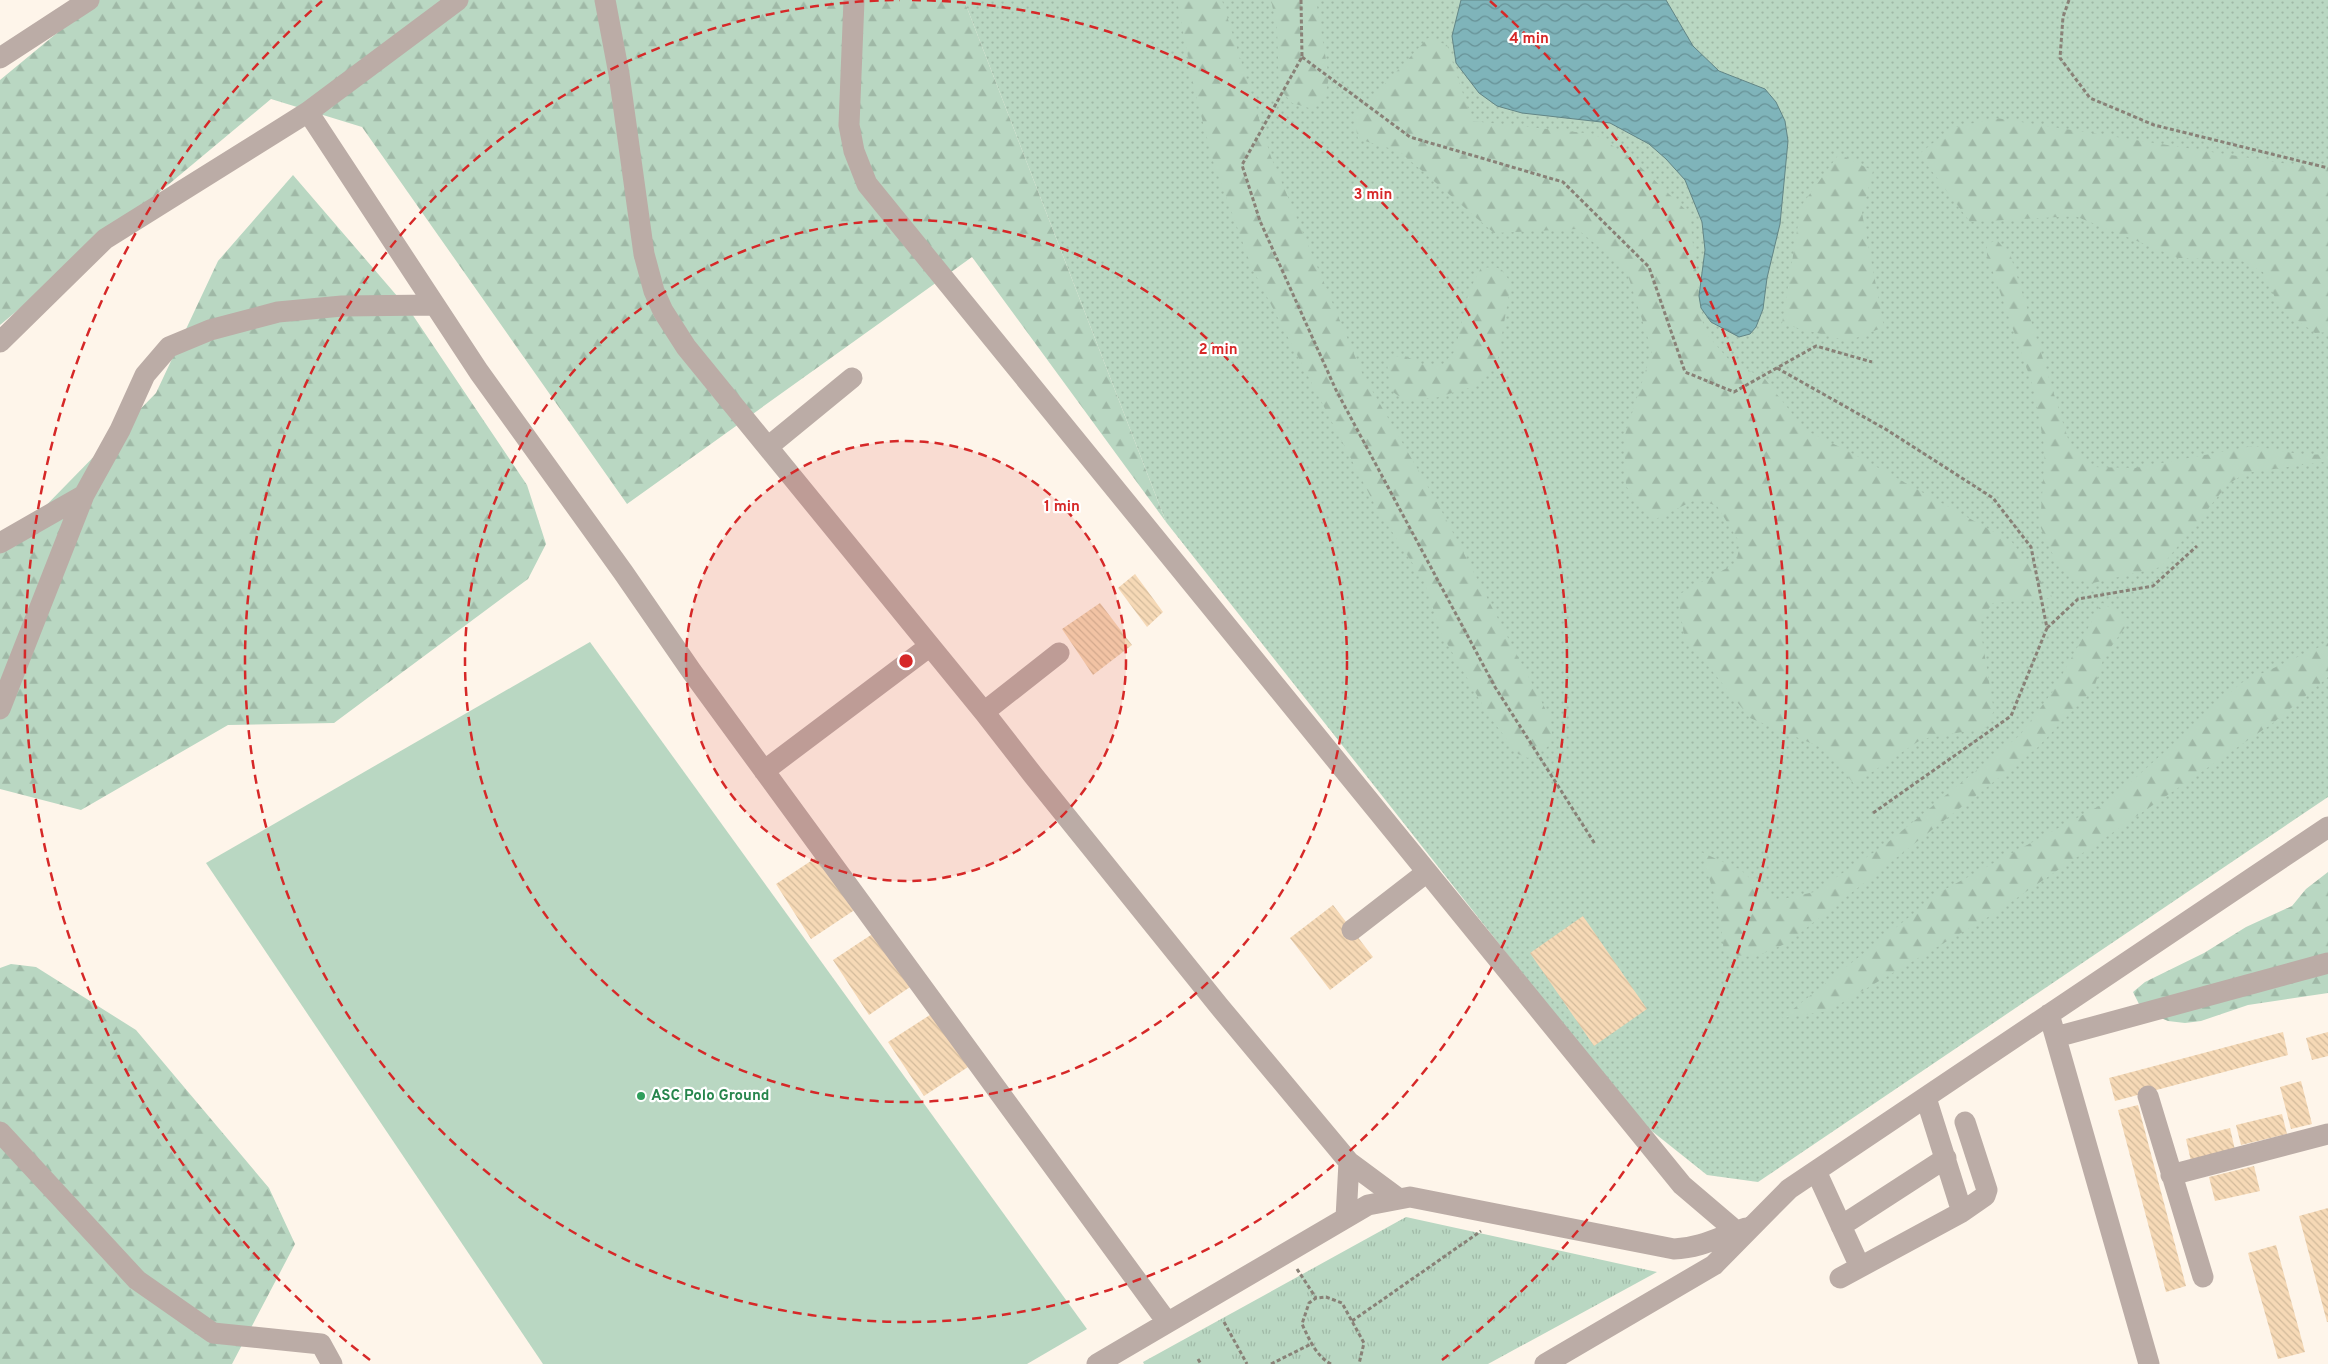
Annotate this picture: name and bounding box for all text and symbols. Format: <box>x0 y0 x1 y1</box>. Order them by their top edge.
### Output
text: 4 min <box>1509 30 1549 49</box>
text: 3 min <box>1353 186 1393 205</box>
text: 2 min <box>1198 341 1238 360</box>
text: 1 min <box>1044 498 1080 517</box>
centre of rings <box>897 652 915 670</box>
place label: ASC Polo Ground <box>651 1087 770 1106</box>
marker: ASC Polo Ground <box>635 1090 647 1102</box>

